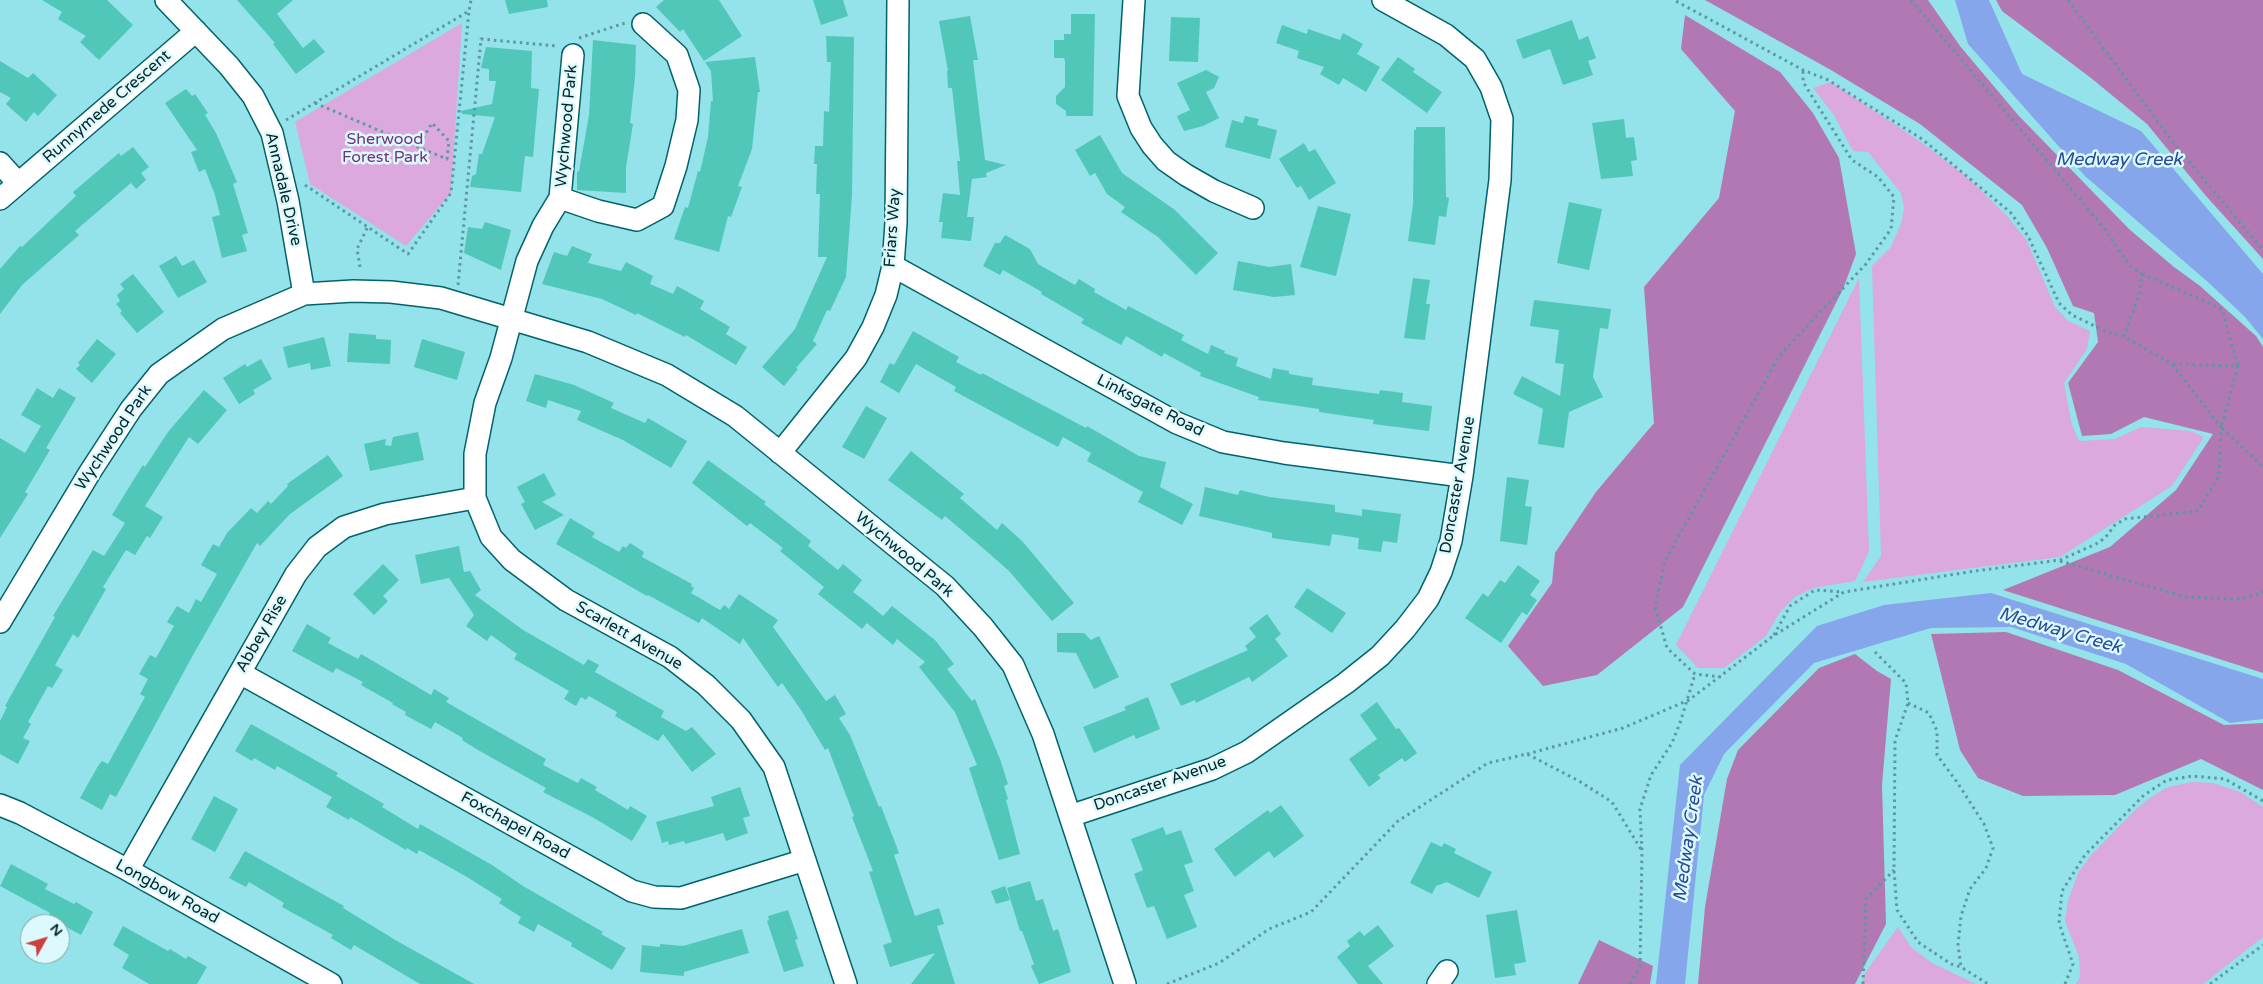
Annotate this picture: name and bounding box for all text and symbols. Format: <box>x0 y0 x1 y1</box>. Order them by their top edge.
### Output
street label: Runnymede Crescent <box>39 46 175 168</box>
street label: Wychwood Park <box>552 64 582 188</box>
street label: Annadale Drive <box>261 130 305 248</box>
park label: Sherwood Forest Park <box>342 130 428 168</box>
water label: Medway Creek <box>2056 149 2182 171</box>
street label: Friars Way <box>881 188 905 268</box>
street label: Linksgate Road <box>1093 371 1207 441</box>
street label: Wychwood Park <box>72 382 156 494</box>
street label: Doncaster Avenue <box>1436 415 1480 555</box>
street label: Wychwood Park <box>851 508 957 602</box>
street label: Abbey Rise <box>232 592 292 676</box>
street label: Scarlett Avenue <box>572 598 686 674</box>
water label: Medway Creek <box>1996 603 2124 659</box>
street label: Doncaster Avenue <box>1091 752 1229 816</box>
water label: Medway Creek <box>1670 775 1708 903</box>
street label: Foxchapel Road <box>457 788 573 864</box>
street label: Longbow Road <box>112 856 222 928</box>
north arrow <box>20 914 70 964</box>
text: N <box>46 920 66 940</box>

